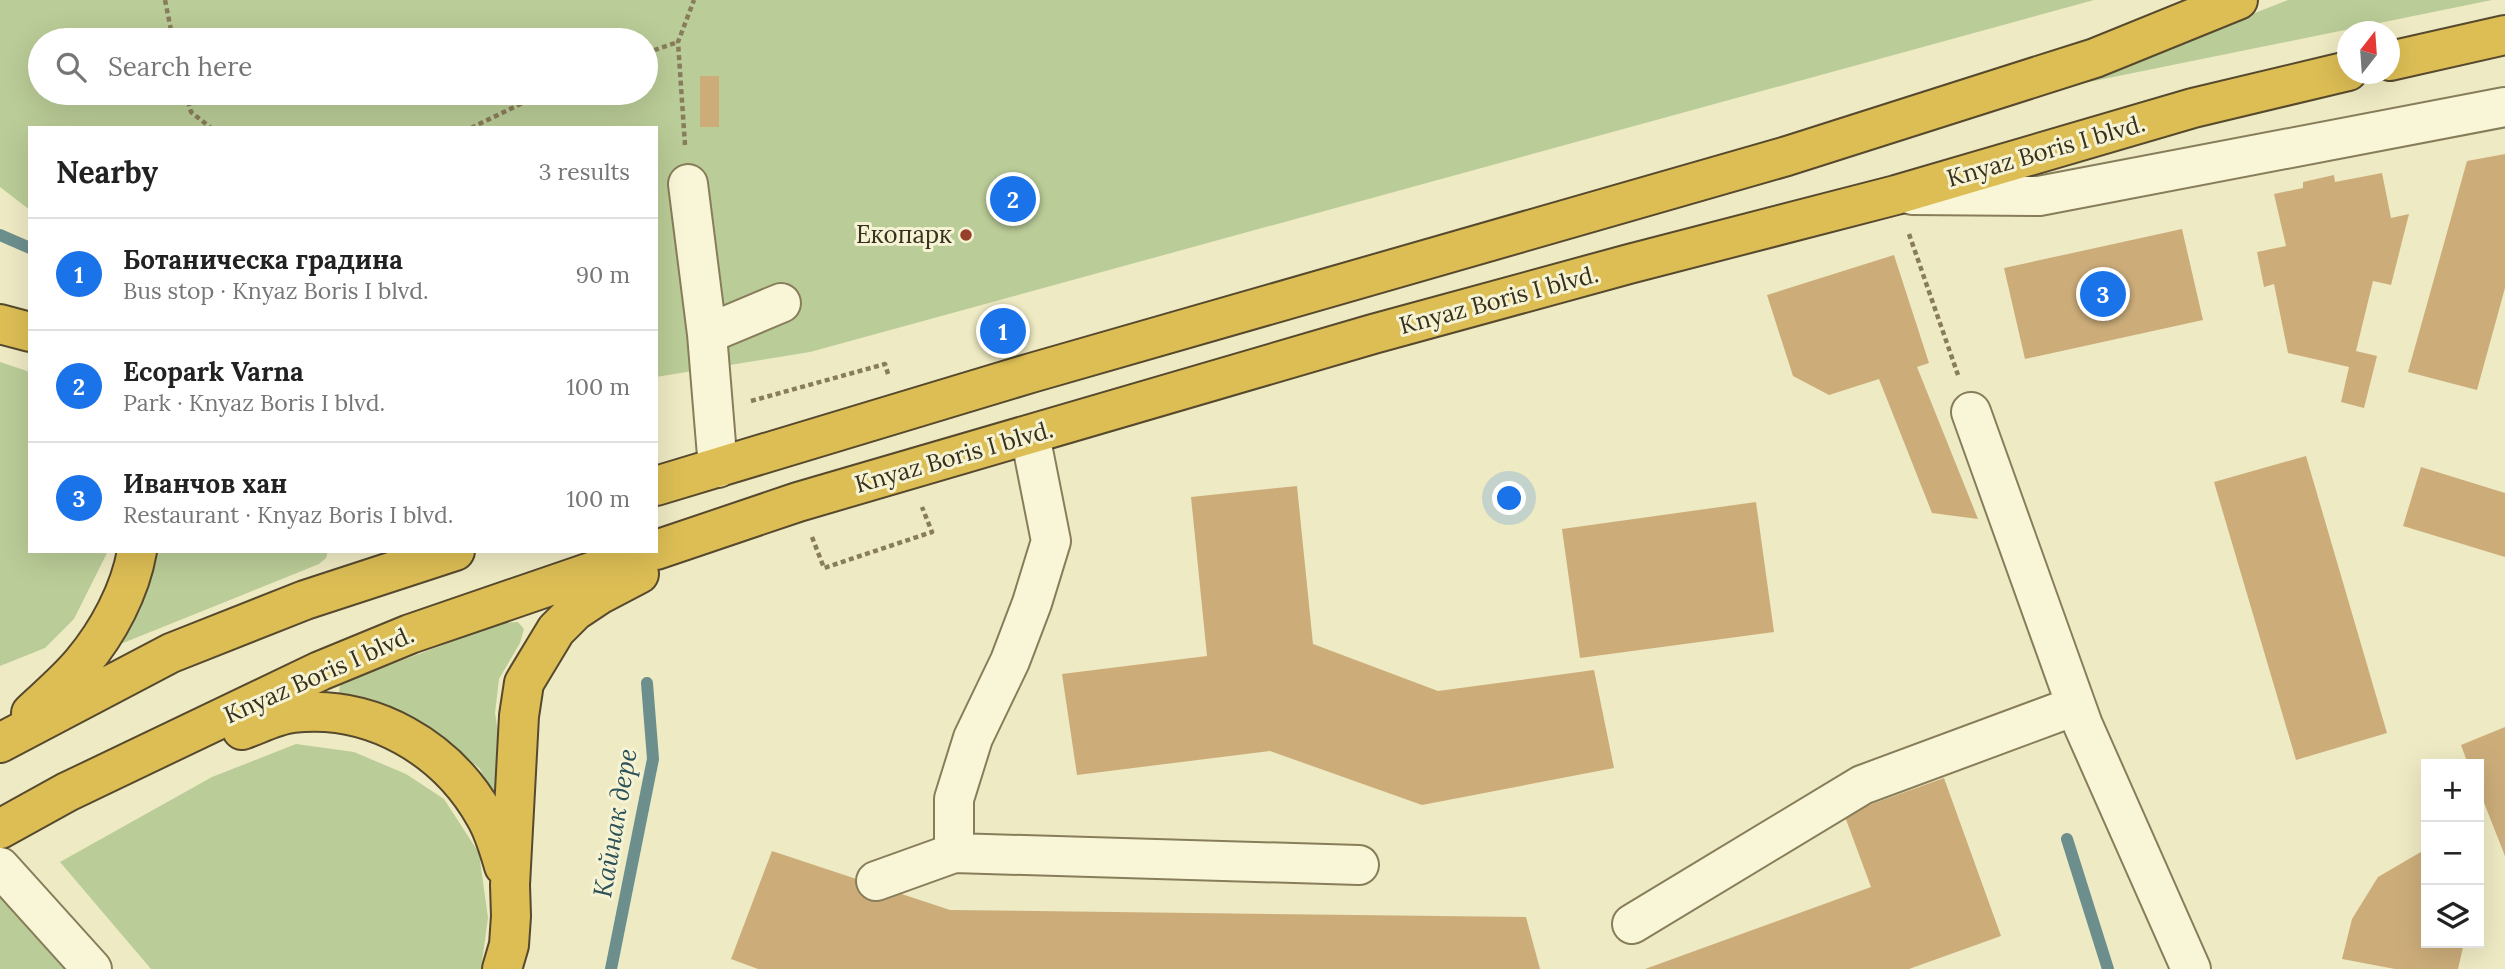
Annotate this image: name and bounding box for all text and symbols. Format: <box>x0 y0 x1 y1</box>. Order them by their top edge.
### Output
north arrow <box>2337 21 2400 84</box>
search box <box>28 28 658 105</box>
icon: search <box>52 48 90 86</box>
text: Search here <box>108 50 252 83</box>
street label: Knyaz Boris I blvd. <box>1943 107 2149 194</box>
text: Nearby <box>56 153 158 191</box>
text: 3 results <box>539 157 630 186</box>
pin: 2 <box>990 173 1036 225</box>
place label: Екопарк <box>856 219 952 250</box>
marker: Екопарк <box>958 227 974 243</box>
text: Ботаническа градина <box>123 243 403 276</box>
street label: Knyaz Boris I blvd. <box>1396 258 1602 341</box>
text: 1 <box>74 260 84 289</box>
text: 90 m <box>576 260 630 289</box>
pin: 3 <box>2080 268 2126 320</box>
text: Bus stop · Knyaz Boris I blvd. <box>123 276 429 305</box>
pin: 1 <box>980 305 1026 357</box>
text: Ecopark Varna <box>123 355 304 388</box>
text: 2 <box>73 372 85 401</box>
text: 100 m <box>566 372 630 401</box>
text: Park · Knyaz Boris I blvd. <box>123 388 385 417</box>
street label: Knyaz Boris I blvd. <box>851 413 1057 500</box>
text: Иванчов хан <box>123 467 287 500</box>
your location <box>1492 481 1526 515</box>
text: 3 <box>73 484 85 513</box>
text: 100 m <box>566 484 630 513</box>
text: Restaurant · Knyaz Boris I blvd. <box>123 500 453 529</box>
street label: Knyaz Boris I blvd. <box>219 619 419 730</box>
water label: Кайнак дере <box>585 746 644 900</box>
map controls <box>2421 759 2484 948</box>
button: + <box>2421 759 2484 822</box>
button: − <box>2421 822 2484 885</box>
button: layers <box>2421 885 2484 948</box>

